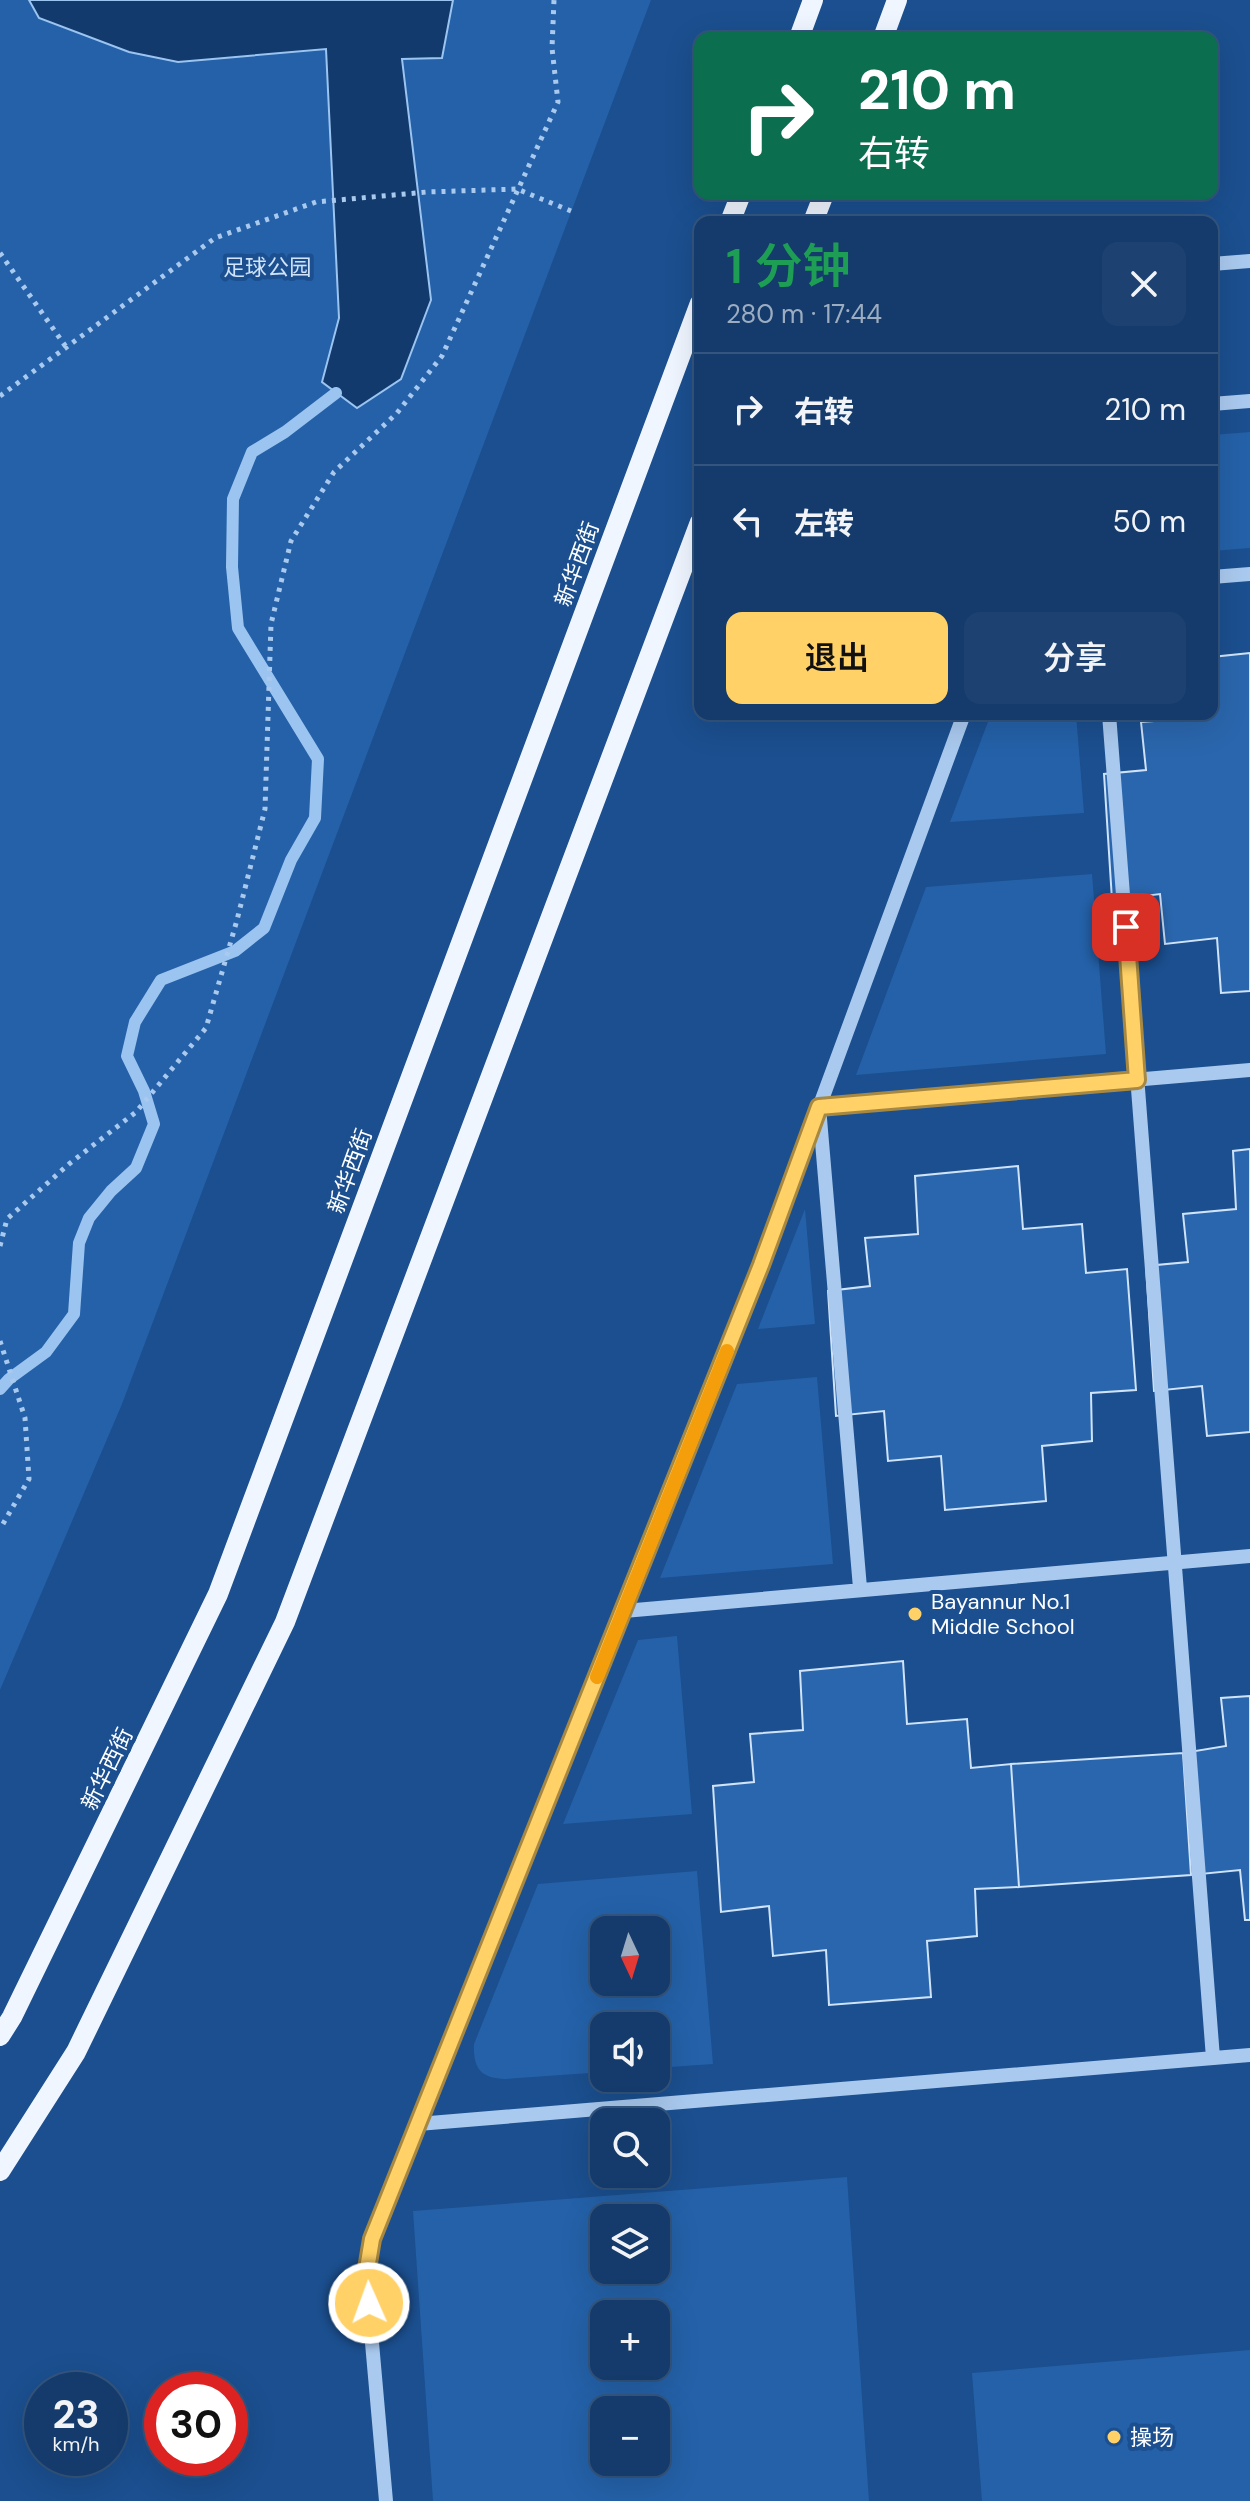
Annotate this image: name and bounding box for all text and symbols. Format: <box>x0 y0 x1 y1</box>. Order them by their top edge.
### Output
text: 210 m <box>858 53 1016 126</box>
icon: right <box>726 64 830 168</box>
text: 右转 <box>858 130 930 177</box>
text: 1 分钟 <box>726 235 850 298</box>
button: close <box>1102 242 1186 326</box>
park label: 足球公园 <box>223 253 311 282</box>
text: 280 m · 17:44 <box>726 297 882 331</box>
icon: right <box>726 387 770 431</box>
text: 210 m <box>1104 390 1186 429</box>
text: 右转 <box>794 392 854 431</box>
icon: left <box>726 499 770 543</box>
text: 50 m <box>1112 502 1186 541</box>
text: 左转 <box>794 504 854 543</box>
street label: 新华西街 <box>548 518 606 610</box>
button: 退出 <box>726 612 948 704</box>
button: 分享 <box>964 612 1186 704</box>
pin <box>1092 893 1160 961</box>
icon: arrive <box>1104 905 1148 949</box>
street label: 新华西街 <box>321 1125 379 1217</box>
place label: Bayannur No.1 Middle School <box>931 1587 1075 1641</box>
marker: Bayannur No.1 Middle School <box>906 1605 924 1623</box>
street label: 新华西街 <box>75 1723 139 1815</box>
north arrow <box>590 1916 670 1996</box>
map controls <box>590 1916 670 2476</box>
button: sound <box>590 2012 670 2092</box>
button: search <box>590 2108 670 2188</box>
button: layers <box>590 2204 670 2284</box>
position arrow <box>327 2261 411 2345</box>
button: + <box>590 2300 670 2380</box>
speed limit sign: 30 <box>144 2372 248 2476</box>
text: 23 <box>52 2388 100 2440</box>
button: − <box>590 2396 670 2476</box>
place label: 操场 <box>1130 2423 1174 2452</box>
marker: 操场 <box>1105 2428 1123 2446</box>
text: km/h <box>52 2431 100 2457</box>

